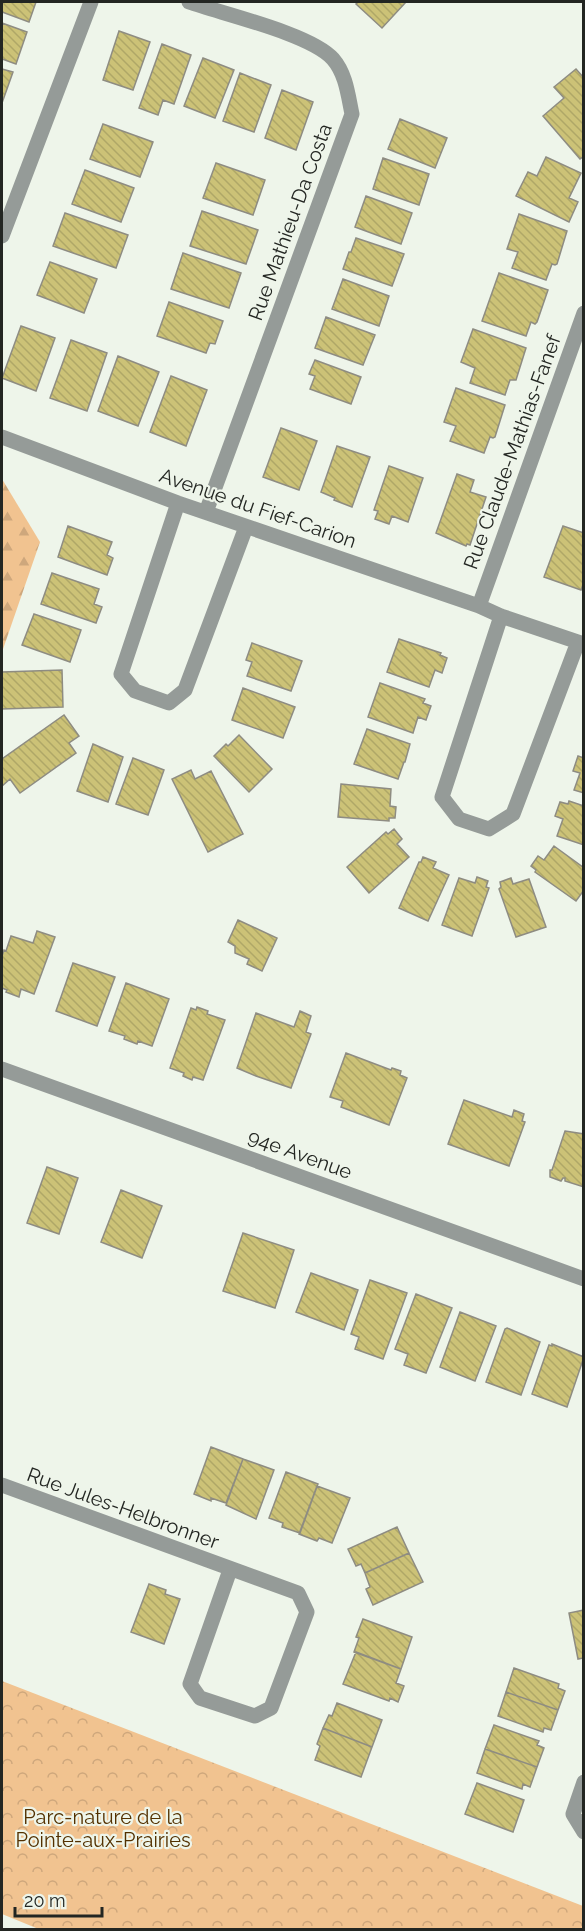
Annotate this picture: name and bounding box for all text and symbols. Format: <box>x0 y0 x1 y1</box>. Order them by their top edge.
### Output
street label: Rue Mathieu-Da Costa <box>243 120 337 324</box>
street label: Rue Claude-Mathias-Fanef <box>458 330 566 572</box>
street label: Avenue du Fief-Carion <box>156 463 360 553</box>
street label: 94e Avenue <box>245 1124 356 1184</box>
street label: Rue Jules-Helbronner <box>24 1462 222 1554</box>
park label: Parc-nature de la Pointe-aux-Prairies <box>15 1805 191 1852</box>
scale bar <box>15 1880 102 1918</box>
text: 20 m <box>24 1890 66 1911</box>

